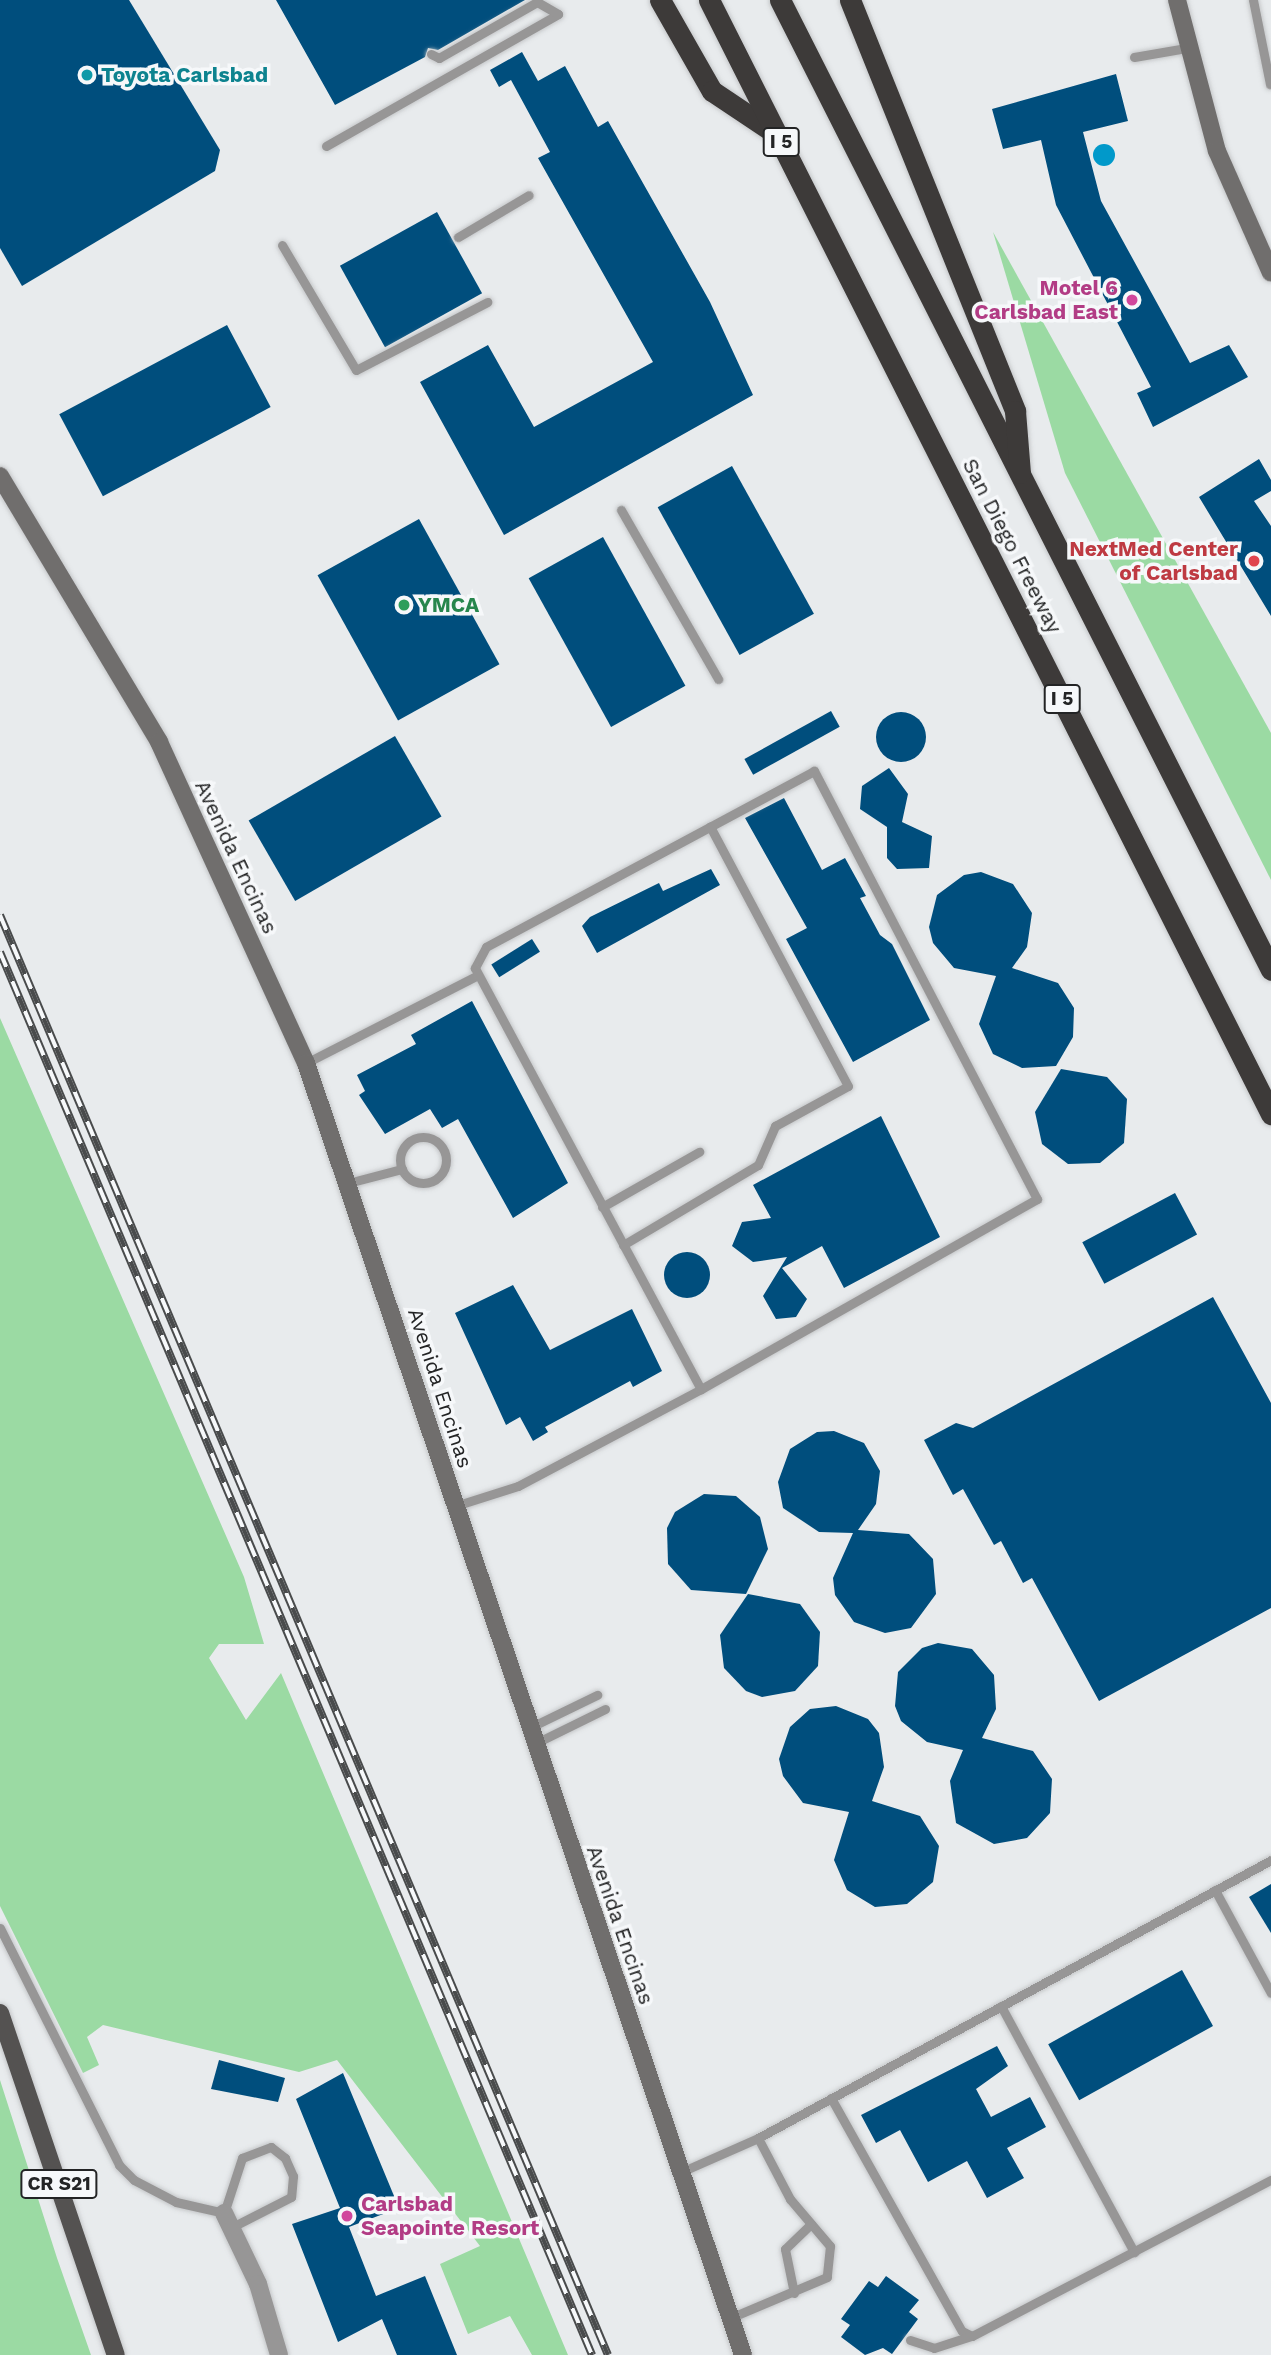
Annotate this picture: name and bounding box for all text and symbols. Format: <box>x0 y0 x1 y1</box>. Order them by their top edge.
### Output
place label: Toyota Carlsbad <box>101 62 268 88</box>
marker: Toyota Carlsbad <box>79 67 95 83</box>
road number: I 5 <box>762 126 800 158</box>
place label: Motel 6 Carlsbad East <box>974 275 1118 325</box>
marker: Motel 6 Carlsbad East <box>1124 292 1140 308</box>
street label: San Diego Freeway <box>957 454 1067 638</box>
place label: NextMed Center of Carlsbad <box>1069 536 1238 586</box>
marker: NextMed Center of Carlsbad <box>1244 551 1264 571</box>
place label: YMCA <box>418 592 479 618</box>
marker: YMCA <box>396 597 412 613</box>
road number: I 5 <box>1043 684 1081 714</box>
street label: Avenida Encinas <box>189 776 283 938</box>
street label: Avenida Encinas <box>402 1305 478 1471</box>
street label: Avenida Encinas <box>581 1842 659 2008</box>
road number: CR S21 <box>19 2168 99 2200</box>
place label: Carlsbad Seapointe Resort <box>361 2191 539 2241</box>
marker: Carlsbad Seapointe Resort <box>339 2208 355 2224</box>

